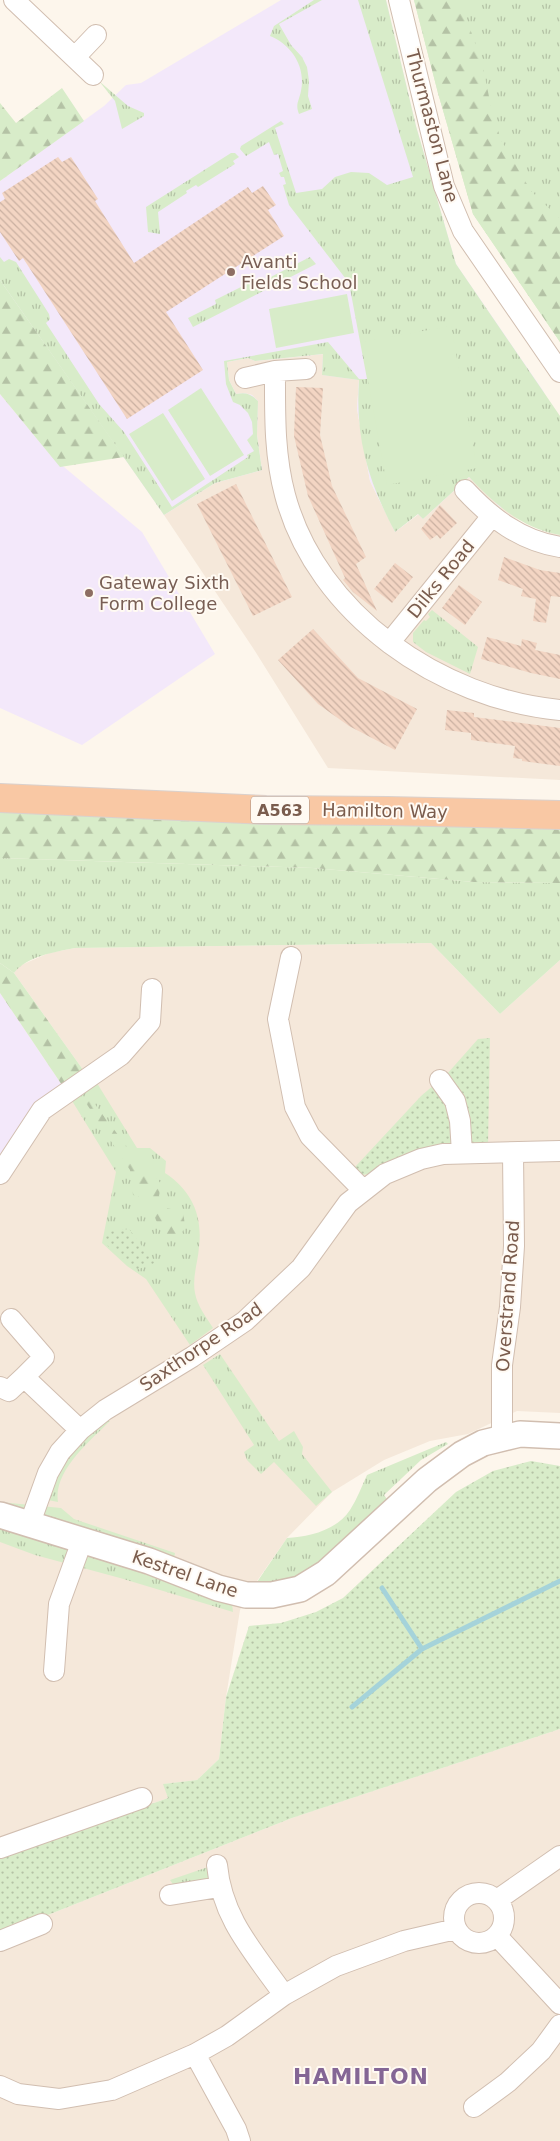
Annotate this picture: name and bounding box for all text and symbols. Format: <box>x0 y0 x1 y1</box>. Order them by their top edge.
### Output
street label: Thurmaston Lane <box>402 46 463 205</box>
place label: Avanti Fields School <box>241 251 357 293</box>
marker: Avanti Fields School <box>225 266 237 278</box>
street label: Dilks Road <box>403 535 479 622</box>
place label: Gateway Sixth Form College <box>99 572 230 614</box>
marker: Gateway Sixth Form College <box>83 587 95 599</box>
road number: A563 <box>251 796 309 824</box>
street label: Hamilton Way <box>322 799 448 822</box>
street label: Overstrand Road <box>492 1219 523 1372</box>
street label: Saxthorpe Road <box>135 1298 266 1395</box>
street label: Kestrel Lane <box>129 1546 241 1601</box>
district label: HAMILTON <box>293 2064 429 2089</box>

